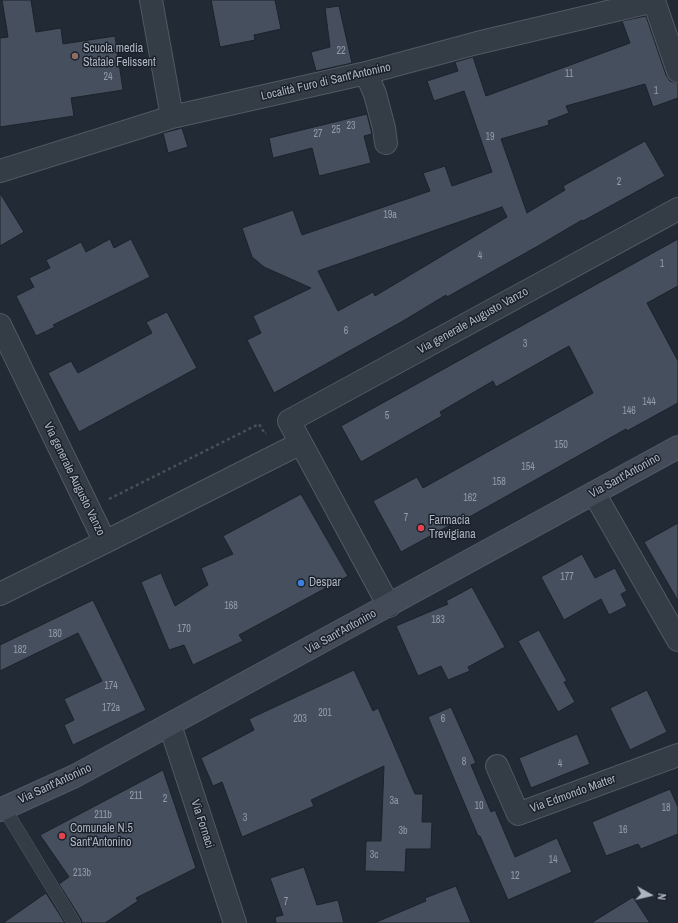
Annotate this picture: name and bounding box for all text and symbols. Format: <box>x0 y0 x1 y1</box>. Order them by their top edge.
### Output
place label: Scuola media Statale Felissent <box>83 42 156 70</box>
house number: 22 <box>336 45 346 57</box>
marker: Scuola media Statale Felissent <box>70 51 80 61</box>
street label: Località Furo di Sant'Antonino <box>260 60 392 104</box>
house number: 11 <box>565 68 573 80</box>
house number: 24 <box>103 71 113 83</box>
house number: 1 <box>654 85 658 97</box>
house number: 23 <box>346 120 356 132</box>
house number: 25 <box>331 124 341 136</box>
house number: 27 <box>313 128 323 140</box>
house number: 19 <box>485 131 495 143</box>
house number: 2 <box>617 176 621 188</box>
house number: 19a <box>383 209 397 221</box>
house number: 4 <box>478 250 482 262</box>
house number: 1 <box>660 258 664 270</box>
street label: Via generale Augusto Vanzo <box>415 285 531 357</box>
house number: 6 <box>344 325 348 337</box>
house number: 3 <box>523 338 527 350</box>
house number: 144 <box>642 396 656 408</box>
house number: 146 <box>622 405 636 417</box>
house number: 5 <box>385 410 389 422</box>
street label: Via generale Augusto Vanzo <box>40 420 108 538</box>
house number: 150 <box>554 439 568 451</box>
street label: Via Sant'Antonino <box>587 451 663 501</box>
house number: 154 <box>521 461 535 473</box>
house number: 158 <box>492 476 506 488</box>
house number: 162 <box>463 492 477 504</box>
house number: 7 <box>404 512 408 524</box>
place label: Farmacia Trevigiana <box>429 514 476 542</box>
marker: Farmacia Trevigiana <box>416 523 426 533</box>
house number: 177 <box>560 571 574 583</box>
place label: Despar <box>309 576 341 590</box>
marker: Despar <box>296 578 306 588</box>
house number: 168 <box>224 600 238 612</box>
street label: Via Sant'Antonino <box>303 607 379 657</box>
house number: 183 <box>431 614 445 626</box>
house number: 170 <box>177 623 191 635</box>
house number: 180 <box>48 628 62 640</box>
house number: 182 <box>13 644 27 656</box>
house number: 174 <box>104 680 118 692</box>
house number: 172a <box>102 702 120 714</box>
house number: 201 <box>318 707 332 719</box>
house number: 203 <box>293 713 307 725</box>
house number: 6 <box>441 713 445 725</box>
house number: 8 <box>462 756 466 768</box>
house number: 4 <box>558 758 562 770</box>
street label: Via Sant'Antonino <box>16 761 94 807</box>
street label: Via Edmondo Matter <box>528 772 618 816</box>
house number: 211 <box>129 790 143 802</box>
house number: 2 <box>163 793 167 805</box>
house number: 3a <box>389 795 399 807</box>
street label: Via Fornaci <box>187 798 217 850</box>
house number: 10 <box>474 800 484 812</box>
house number: 18 <box>661 802 671 814</box>
house number: 211b <box>94 809 112 821</box>
house number: 3 <box>243 812 247 824</box>
place label: Comunale N.5 Sant'Antonino <box>70 822 133 850</box>
house number: 16 <box>618 824 628 836</box>
house number: 3b <box>398 825 408 837</box>
marker: Comunale N.5 Sant'Antonino <box>57 831 67 841</box>
house number: 3c <box>370 849 378 861</box>
house number: 14 <box>548 854 558 866</box>
house number: 213b <box>73 867 91 879</box>
house number: 12 <box>510 870 520 882</box>
north arrow <box>630 875 670 915</box>
text: N <box>654 892 669 901</box>
house number: 7 <box>284 896 288 908</box>

